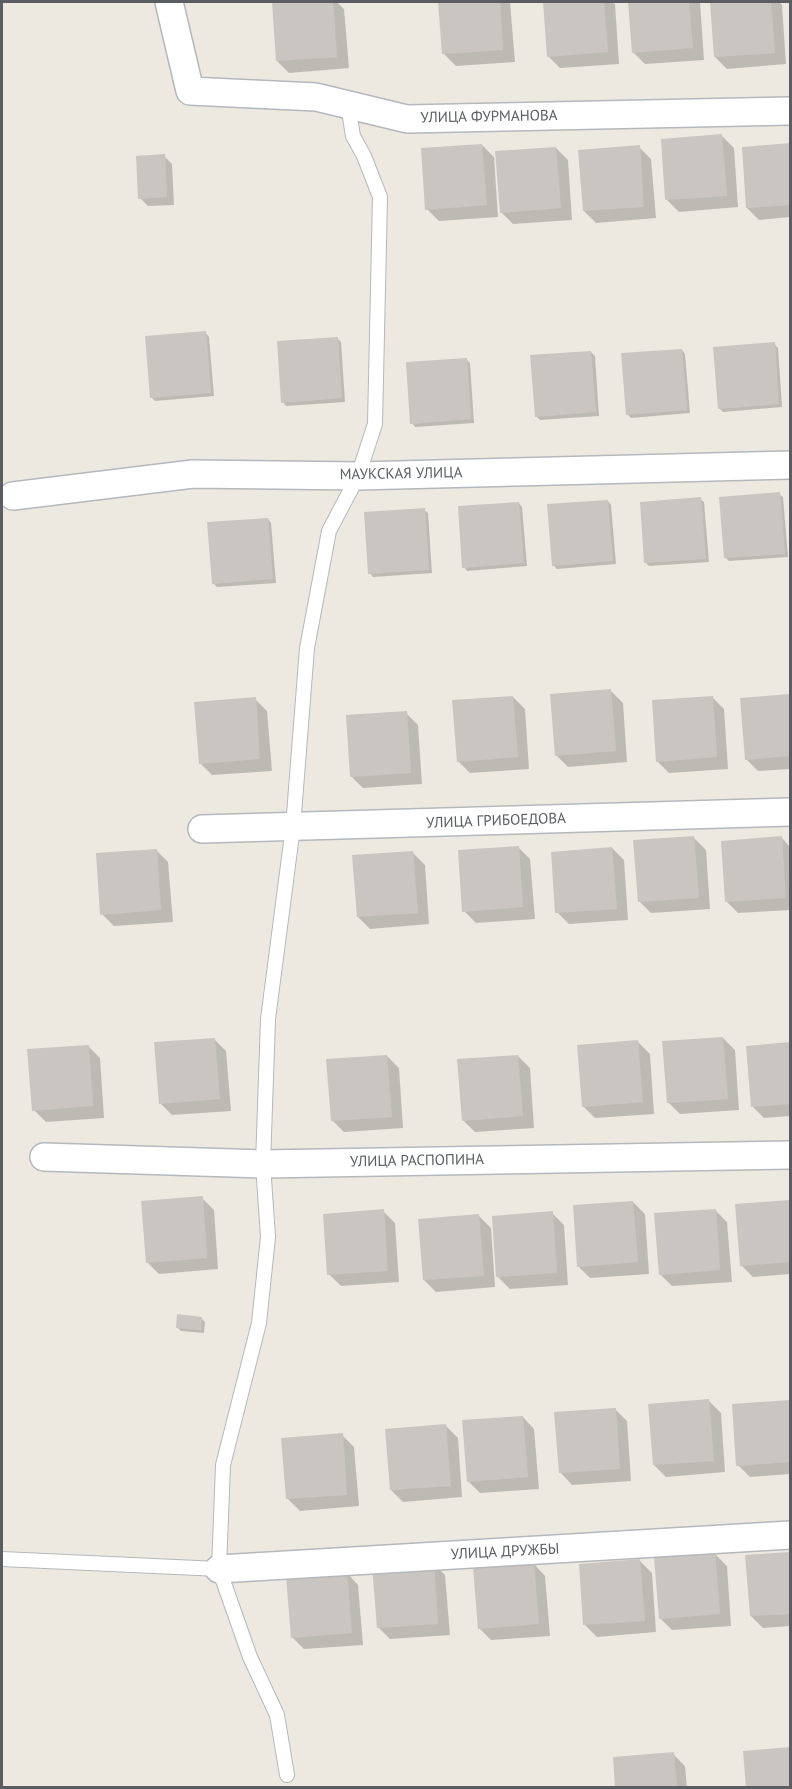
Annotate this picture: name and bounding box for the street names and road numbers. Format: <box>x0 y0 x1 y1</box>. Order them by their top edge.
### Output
street label: УЛИЦА ФУРМАНОВА <box>420 107 558 127</box>
street label: МАУКСКАЯ УЛИЦА <box>340 464 462 484</box>
street label: УЛИЦА ГРИБОЕДОВА <box>426 810 566 832</box>
street label: УЛИЦА РАСПОПИНА <box>350 1151 484 1171</box>
street label: УЛИЦА ДРУЖБЫ <box>450 1540 560 1564</box>

